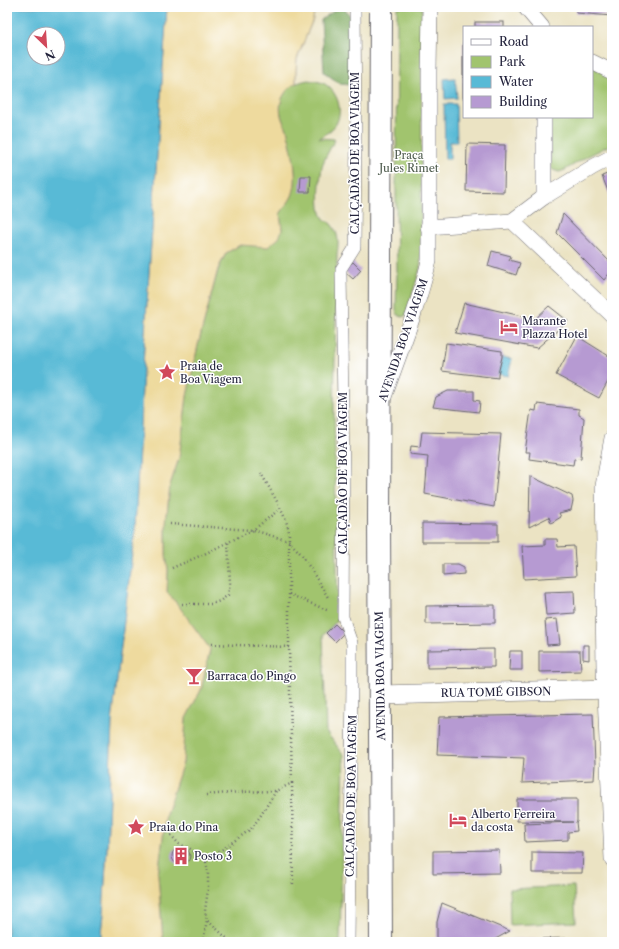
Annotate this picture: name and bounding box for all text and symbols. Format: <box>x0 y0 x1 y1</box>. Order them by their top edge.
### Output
north arrow <box>26 26 66 66</box>
legend <box>463 26 593 118</box>
text: Road <box>499 34 529 49</box>
text: N <box>43 47 58 64</box>
text: Park <box>499 54 526 69</box>
street label: CALÇADÃO DE BOA VIAGEM <box>348 72 362 234</box>
text: Water <box>498 74 533 89</box>
text: Building <box>499 94 547 109</box>
park label: Praça Jules Rimet <box>377 148 439 175</box>
street label: AVENIDA BOA VIAGEM <box>375 277 431 404</box>
place label: Marante Plazza Hotel <box>522 314 588 341</box>
hotel icon: Marante Plazza Hotel <box>499 317 519 337</box>
place label: Praia de Boa Viagem <box>180 359 243 386</box>
place icon: Praia de Boa Viagem <box>157 362 177 382</box>
street label: CALÇADÃO DE BOA VIAGEM <box>336 392 350 554</box>
street label: AVENIDA BOA VIAGEM <box>372 611 388 742</box>
bar icon: Barraca do Pingo <box>184 666 204 686</box>
place label: Barraca do Pingo <box>207 669 297 683</box>
street label: RUA TOMÉ GIBSON <box>441 684 551 700</box>
street label: CALÇADÃO DE BOA VIAGEM <box>343 715 359 877</box>
place label: Alberto Ferreira da costa <box>470 807 555 834</box>
hotel icon: Alberto Ferreira da costa <box>448 810 468 830</box>
place icon: Praia do Pina <box>126 817 146 837</box>
place label: Praia do Pina <box>149 820 218 834</box>
building icon: Posto 3 <box>171 846 191 866</box>
place label: Posto 3 <box>194 849 232 863</box>

